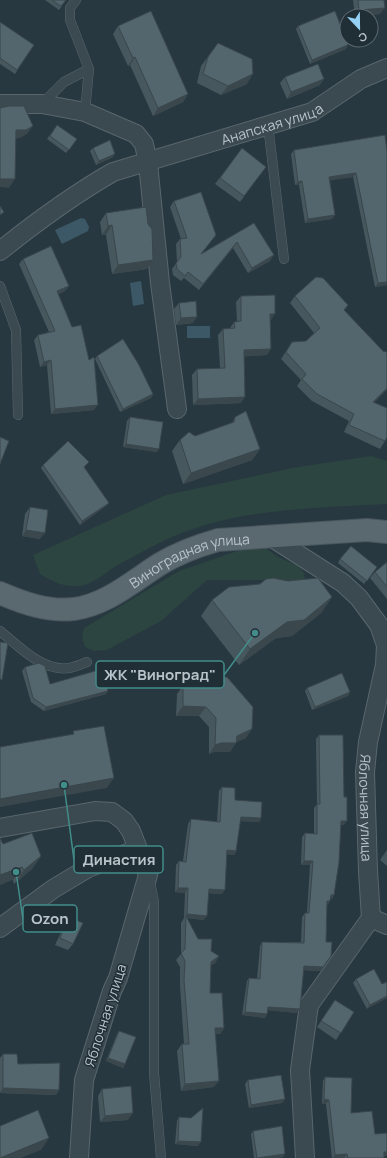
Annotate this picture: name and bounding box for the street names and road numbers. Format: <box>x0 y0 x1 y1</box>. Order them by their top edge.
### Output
street label: Анапская улица <box>219 98 326 148</box>
street label: Виноградная улица <box>125 528 250 592</box>
street label: Яблочная улица <box>355 753 377 862</box>
street label: Яблочная улица <box>79 961 131 1069</box>

